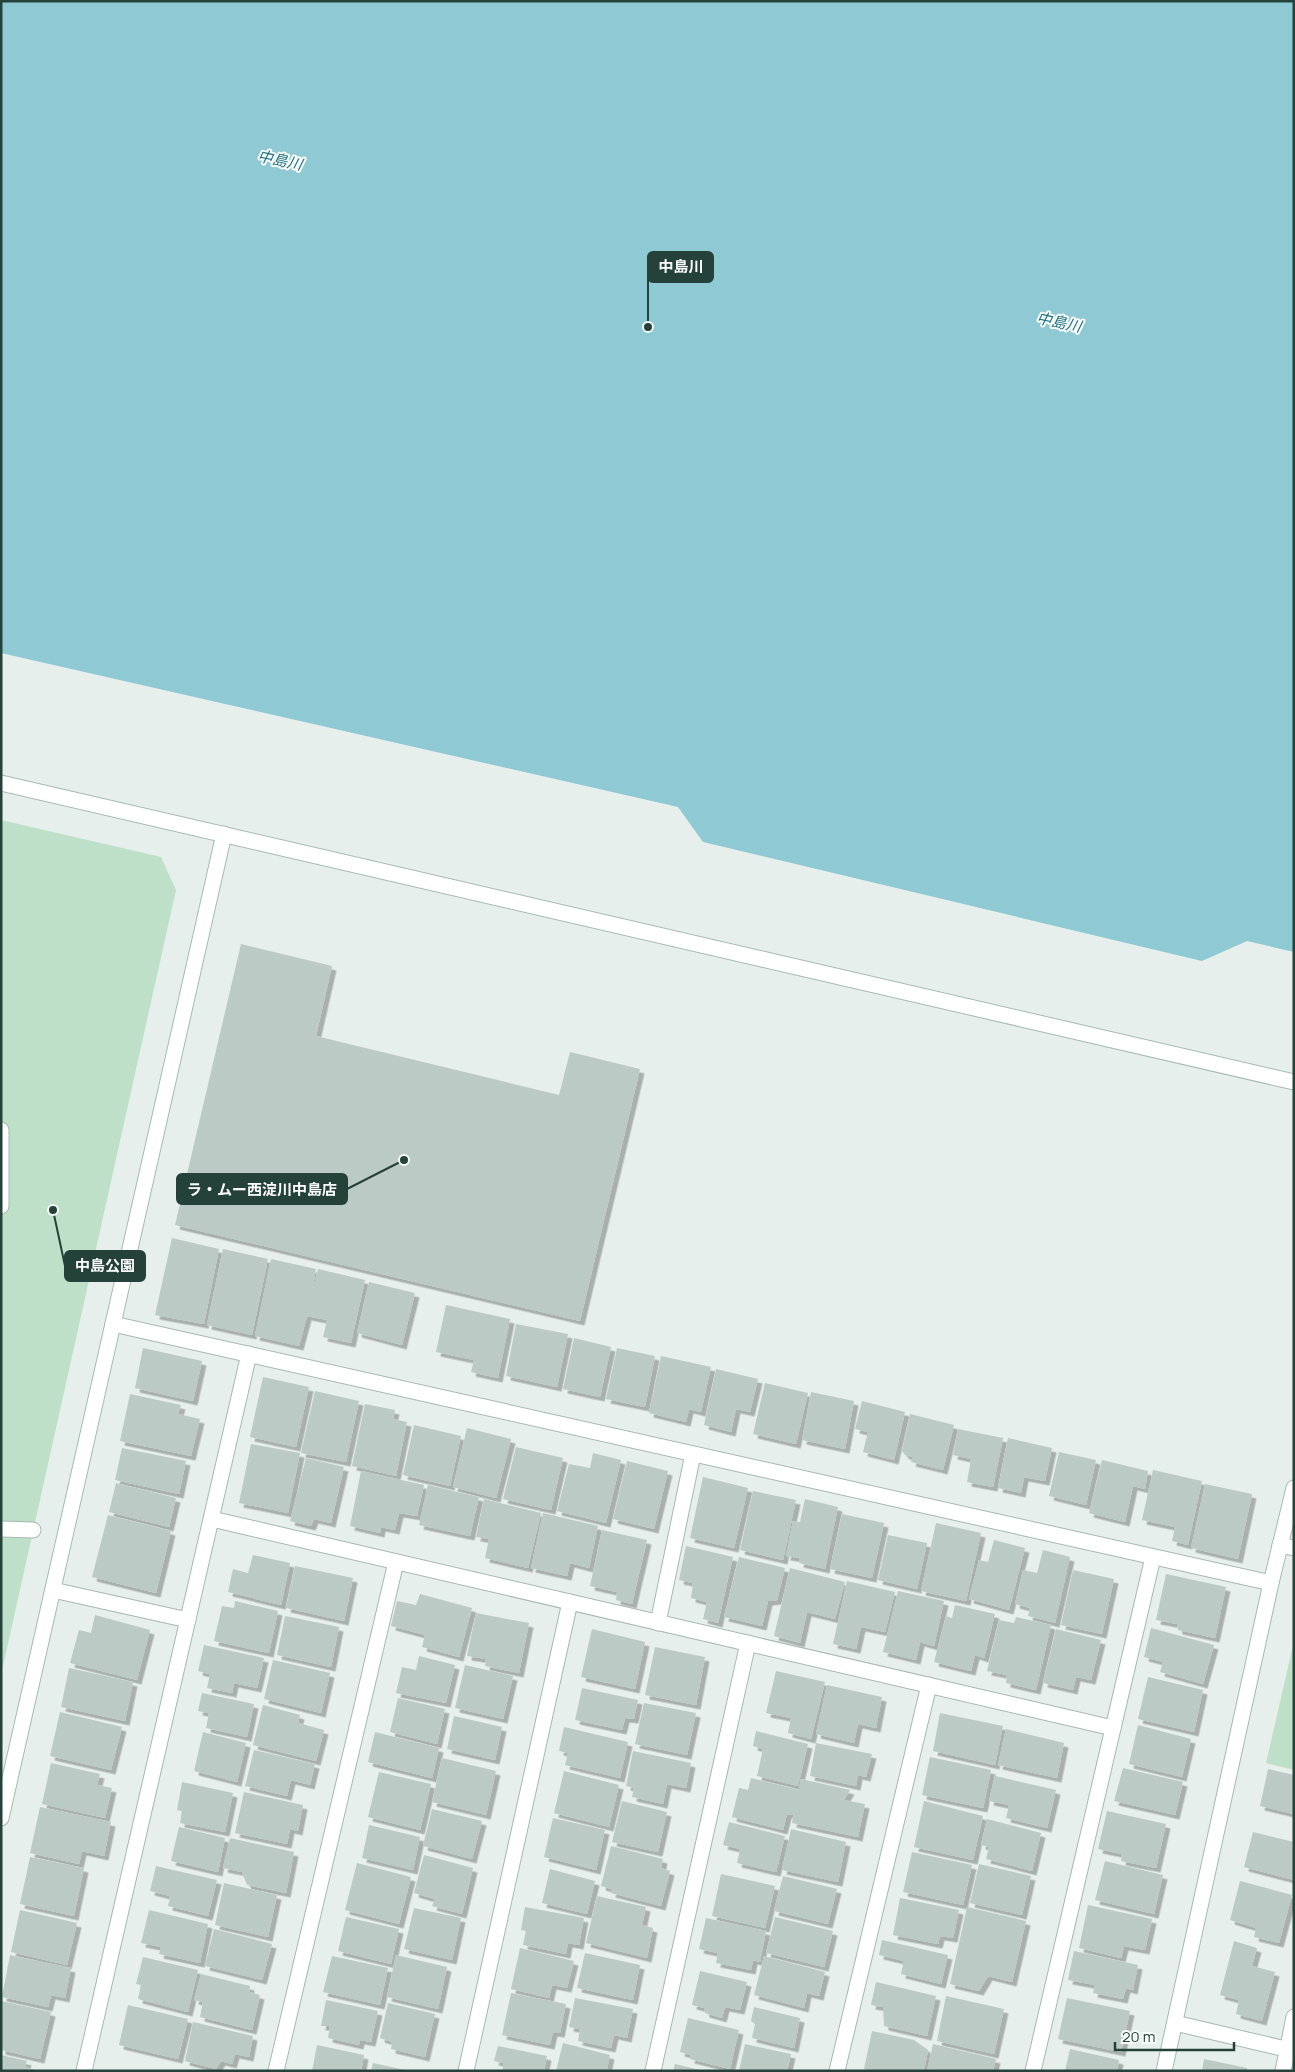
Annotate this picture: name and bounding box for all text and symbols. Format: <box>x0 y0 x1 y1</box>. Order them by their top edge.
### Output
water label: 中島川 <box>256 145 306 175</box>
callout: 中島川 <box>648 252 713 282</box>
text: 中島川 <box>658 256 704 277</box>
water label: 中島川 <box>1035 307 1085 337</box>
callout: ラ・ムー西淀川中島店 <box>177 1174 347 1204</box>
text: ラ・ムー西淀川中島店 <box>187 1179 337 1200</box>
callout: 中島公園 <box>65 1251 145 1281</box>
text: 中島公園 <box>75 1255 135 1276</box>
scale bar <box>1115 2020 1234 2052</box>
text: 20 m <box>1122 2026 1155 2047</box>

